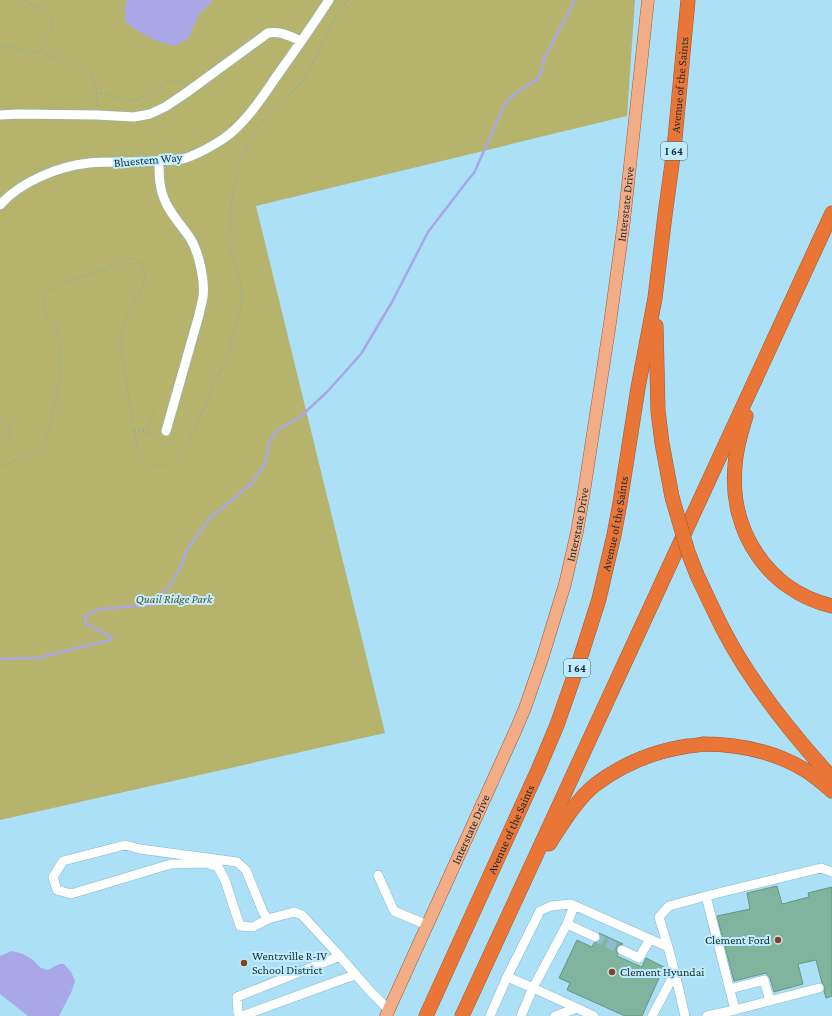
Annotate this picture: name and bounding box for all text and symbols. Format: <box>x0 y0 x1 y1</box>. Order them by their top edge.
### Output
street label: Avenue of the Saints <box>669 36 692 134</box>
road number: I 64 <box>661 142 687 160</box>
street label: Bluestem Way <box>113 150 183 170</box>
street label: Interstate Drive <box>614 166 637 243</box>
street label: Avenue of the Saints <box>599 475 631 573</box>
street label: Interstate Drive <box>563 487 592 563</box>
park label: Quail Ridge Park <box>136 592 213 606</box>
road number: I 64 <box>564 659 590 677</box>
street label: Avenue of the Saints <box>485 782 537 876</box>
street label: Interstate Drive <box>449 792 493 866</box>
place label: Clement Ford <box>705 933 771 947</box>
marker: Clement Ford <box>773 935 783 945</box>
place label: Wentzville R-IV School District <box>252 949 327 977</box>
marker: Wentzville R-IV School District <box>239 958 249 968</box>
place label: Clement Hyundai <box>620 965 704 979</box>
marker: Clement Hyundai <box>607 967 617 977</box>

